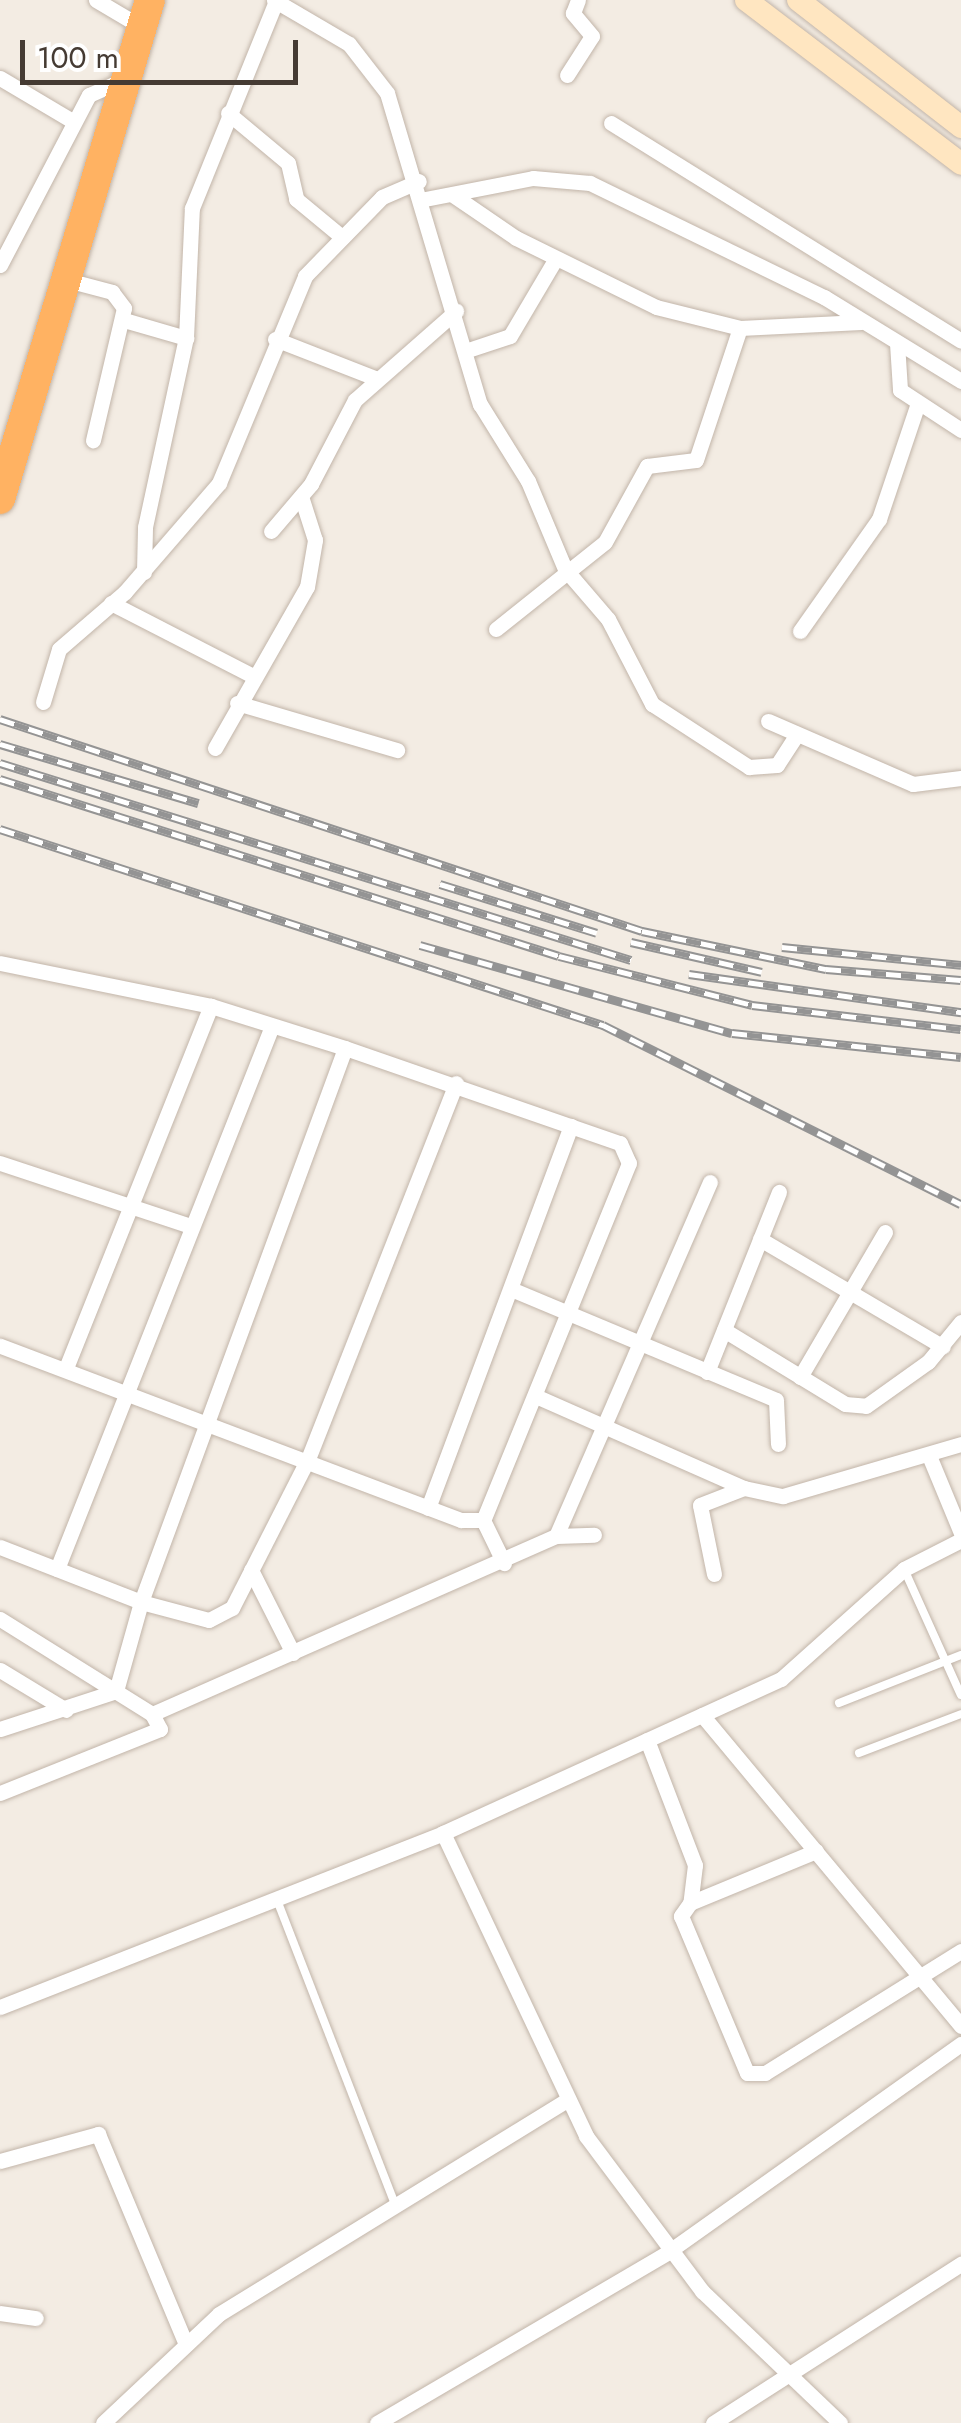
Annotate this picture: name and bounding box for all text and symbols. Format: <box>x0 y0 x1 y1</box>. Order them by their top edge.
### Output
scale bar <box>25 20 302 82</box>
text: 100 m <box>37 36 119 79</box>

